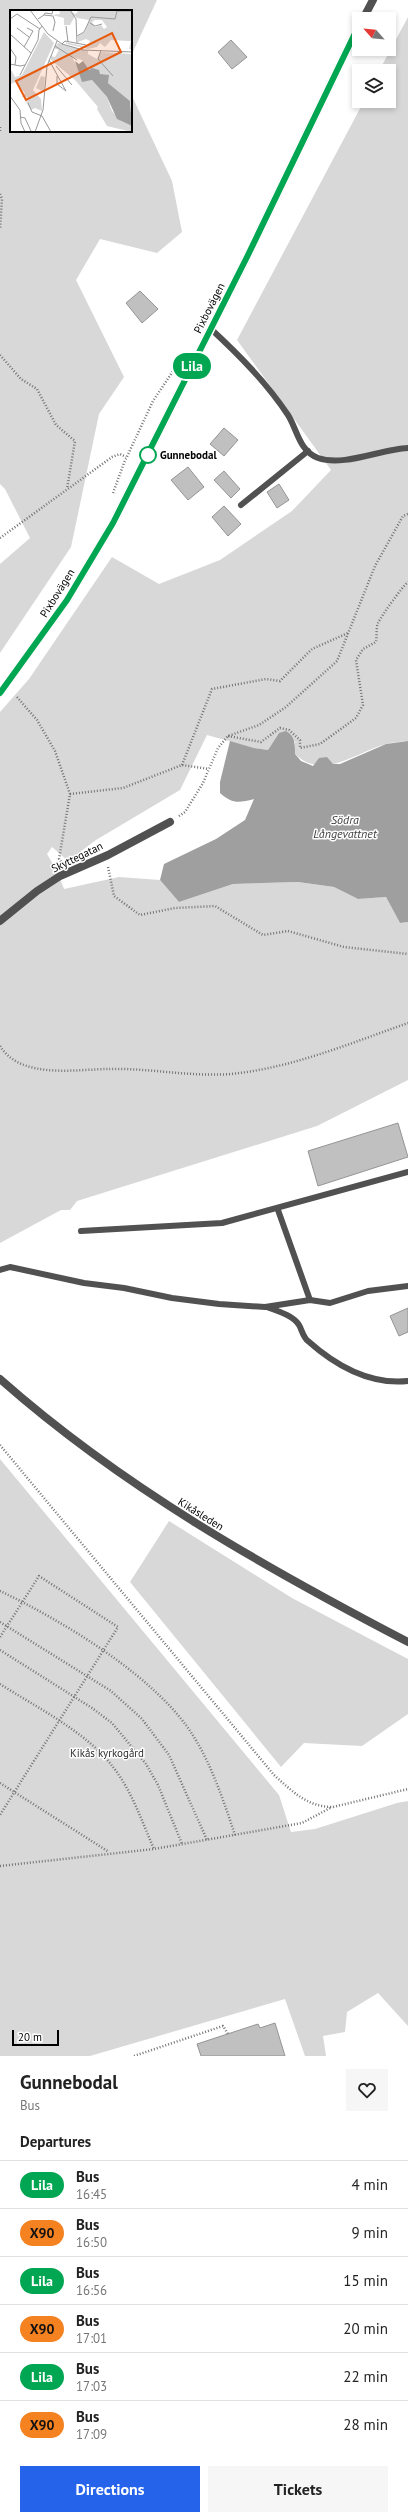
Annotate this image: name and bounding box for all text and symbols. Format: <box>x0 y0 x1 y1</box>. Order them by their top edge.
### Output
inset map <box>10 10 132 132</box>
north arrow <box>352 12 396 56</box>
map controls <box>352 12 396 108</box>
button: layers <box>352 64 396 108</box>
street label: Pixbovägen <box>190 280 228 336</box>
line badge: Lila <box>164 353 220 379</box>
text: Lila <box>181 357 203 375</box>
marker: Gunnebodal <box>139 446 157 464</box>
place label: Gunnebodal <box>160 448 217 462</box>
street label: Pixbovägen <box>37 566 77 620</box>
water label: Södra Långevattnet <box>313 812 378 841</box>
street label: Skyttegatan <box>49 839 105 875</box>
street label: Kikåsleden <box>176 1494 226 1534</box>
park label: Kikås kyrkogård <box>70 1746 144 1760</box>
scale bar <box>12 2028 59 2047</box>
text: 20 m <box>18 2030 42 2044</box>
button: heart <box>346 2069 388 2111</box>
text: Gunnebodal <box>20 2070 118 2094</box>
text: Bus <box>20 2097 40 2114</box>
text: Departures <box>20 2132 91 2151</box>
text: Bus <box>76 2167 99 2186</box>
text: 4 min <box>351 2175 388 2194</box>
text: Lila <box>31 2176 53 2194</box>
text: 16:45 <box>76 2186 107 2203</box>
text: Bus <box>76 2215 99 2234</box>
text: 9 min <box>351 2223 388 2242</box>
text: X90 <box>30 2224 54 2242</box>
text: 16:50 <box>76 2234 107 2251</box>
text: Bus <box>76 2263 99 2282</box>
text: 15 min <box>343 2271 388 2290</box>
text: Lila <box>31 2272 53 2290</box>
text: 16:56 <box>76 2282 107 2299</box>
text: Bus <box>76 2311 99 2330</box>
text: 20 min <box>343 2319 388 2338</box>
text: X90 <box>30 2320 54 2338</box>
text: 17:01 <box>76 2330 107 2347</box>
text: Bus <box>76 2359 99 2378</box>
text: 22 min <box>343 2367 388 2386</box>
text: Lila <box>31 2368 53 2386</box>
text: 17:03 <box>76 2378 107 2395</box>
text: Bus <box>76 2407 99 2426</box>
text: 28 min <box>343 2415 388 2434</box>
text: X90 <box>30 2416 54 2434</box>
text: 17:09 <box>76 2426 107 2443</box>
button: Directions <box>20 2466 200 2512</box>
button: Tickets <box>208 2466 388 2512</box>

